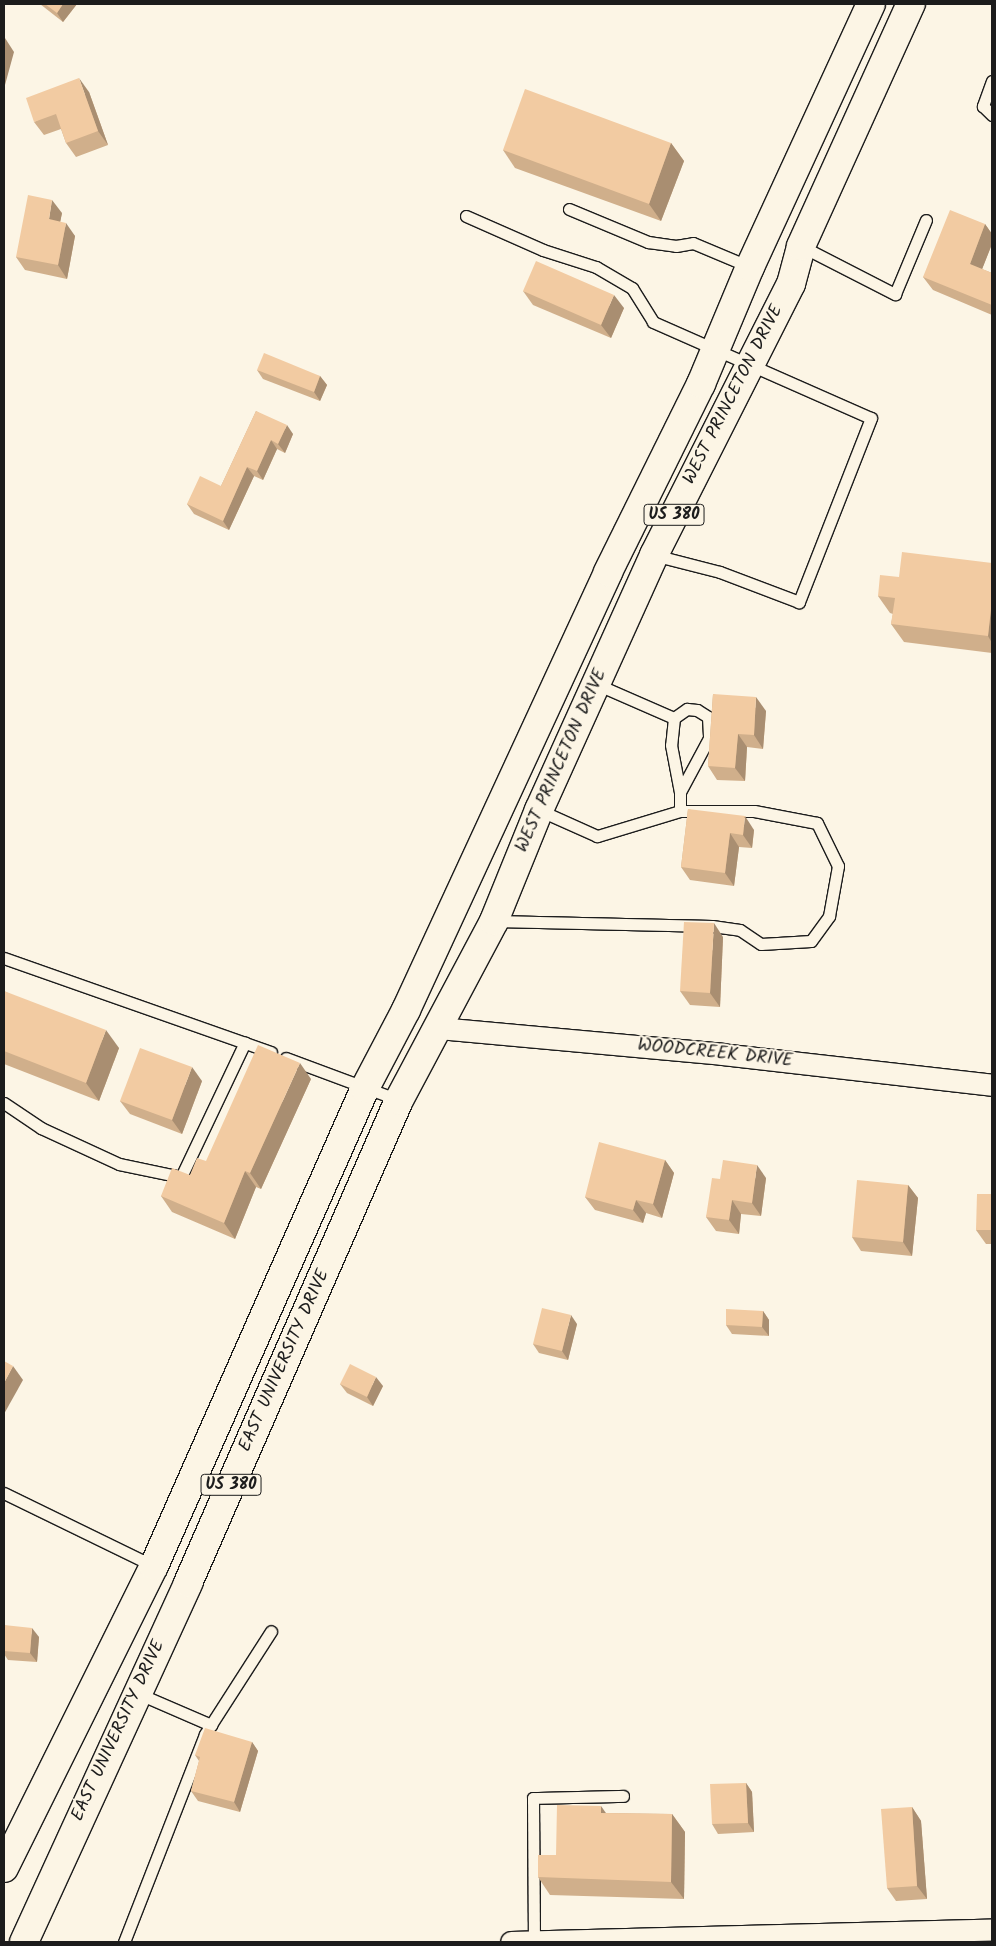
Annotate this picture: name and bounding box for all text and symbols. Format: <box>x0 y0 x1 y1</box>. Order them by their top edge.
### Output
street label: WEST PRINCETON DRIVE <box>679 302 789 488</box>
road number: US 380 <box>643 502 705 528</box>
street label: WEST PRINCETON DRIVE <box>512 666 612 856</box>
street label: WOODCREEK DRIVE <box>636 1035 794 1073</box>
street label: EAST UNIVERSITY DRIVE <box>235 1267 335 1455</box>
road number: US 380 <box>200 1472 262 1498</box>
street label: EAST UNIVERSITY DRIVE <box>68 1637 170 1825</box>

